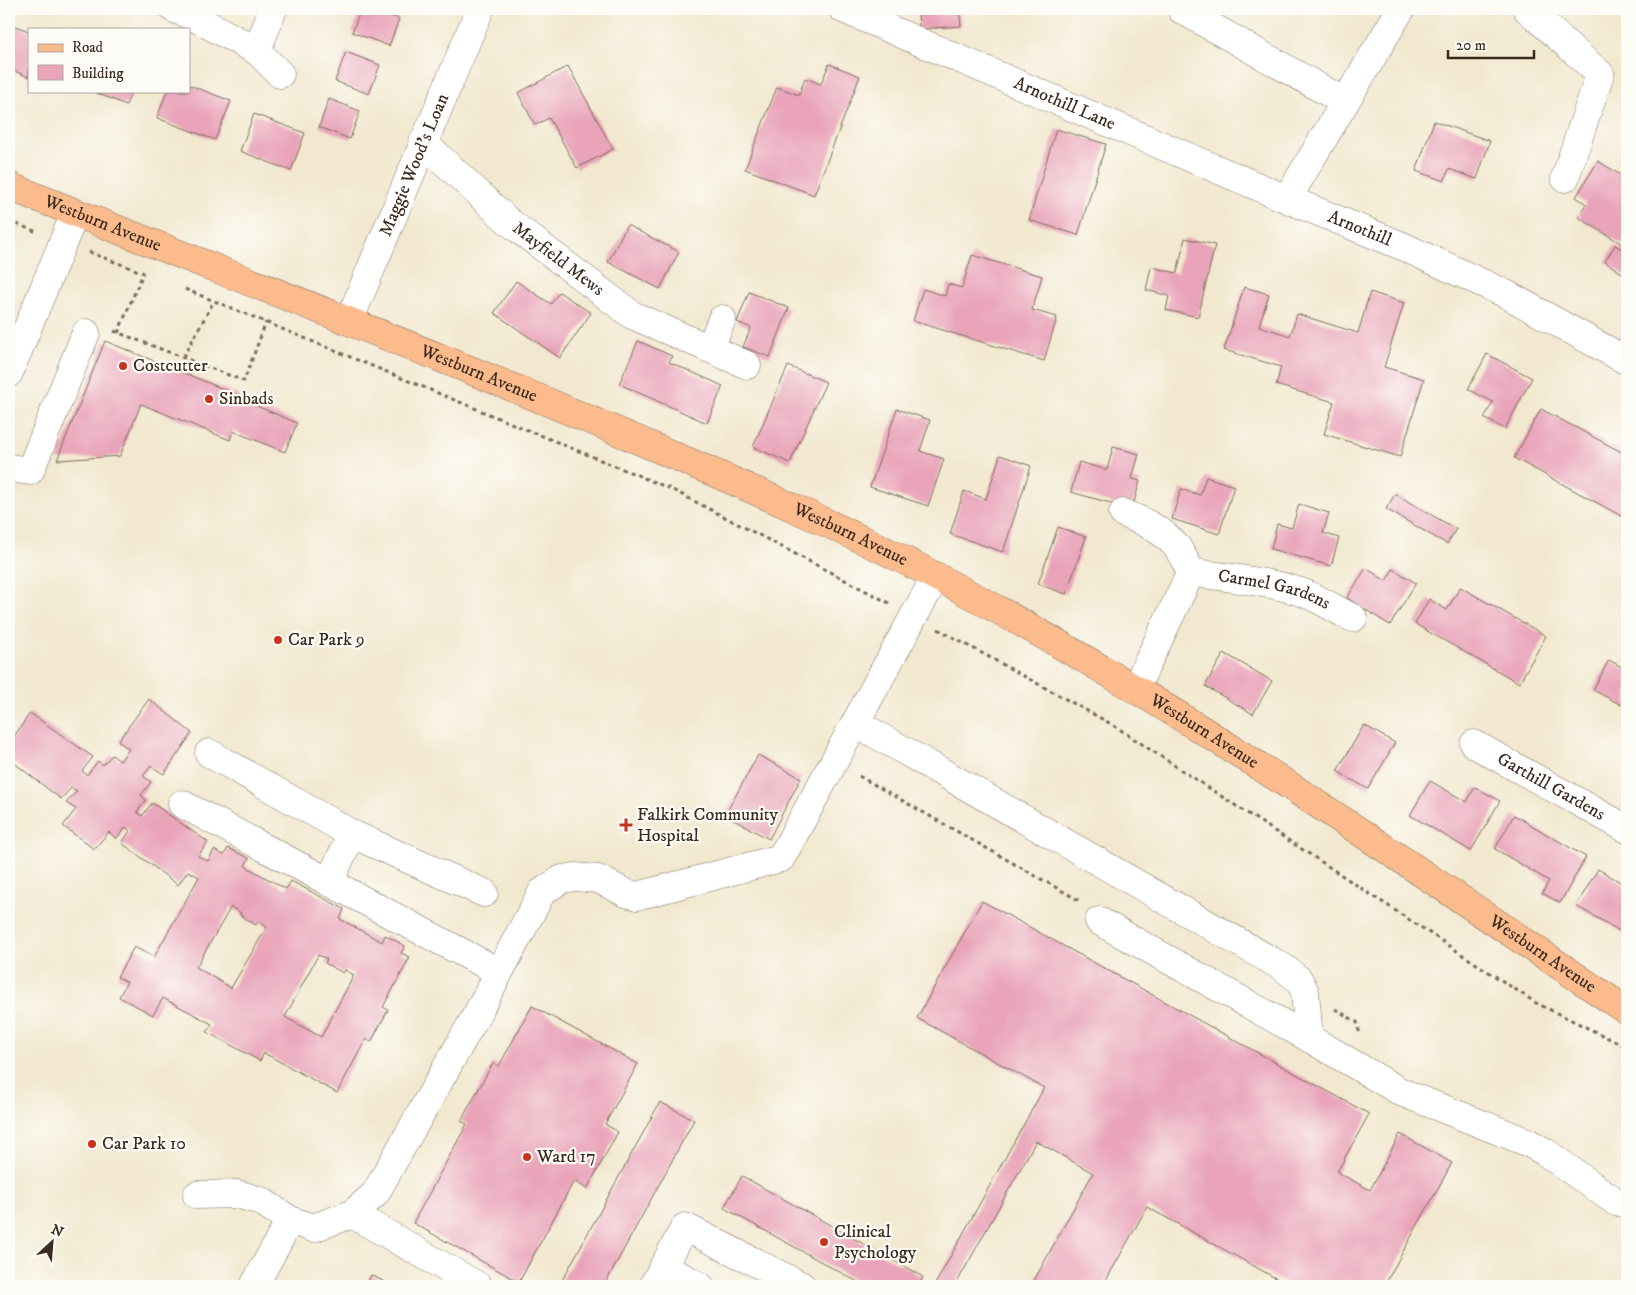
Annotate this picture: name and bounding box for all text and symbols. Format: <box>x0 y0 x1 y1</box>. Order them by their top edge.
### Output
legend <box>28 28 190 92</box>
scale bar <box>1448 28 1535 60</box>
text: 20 m <box>1456 36 1486 55</box>
text: Road <box>72 38 104 57</box>
text: Building <box>72 64 124 83</box>
street label: Arnothill Lane <box>1010 72 1119 135</box>
street label: Maggie Wood's Loan <box>375 90 454 240</box>
street label: Westburn Avenue <box>40 190 164 257</box>
street label: Arnothill <box>1324 206 1395 252</box>
street label: Mayfield Mews <box>508 217 608 301</box>
street label: Westburn Avenue <box>416 340 540 407</box>
place label: Costcutter <box>133 355 208 377</box>
marker: Costcutter <box>117 360 129 372</box>
place label: Sinbads <box>219 388 274 410</box>
marker: Sinbads <box>203 393 215 405</box>
street label: Westburn Avenue <box>789 498 911 571</box>
street label: Carmel Gardens <box>1217 565 1334 615</box>
place label: Car Park 9 <box>288 629 365 651</box>
marker: Car Park 9 <box>272 634 284 646</box>
street label: Westburn Avenue <box>1145 689 1263 774</box>
street label: Garthill Gardens <box>1493 748 1609 826</box>
place label: Falkirk Community Hospital <box>637 804 779 847</box>
marker: Falkirk Community Hospital <box>619 818 633 832</box>
street label: Westburn Avenue <box>1484 910 1600 998</box>
place label: Car Park 10 <box>102 1133 186 1155</box>
marker: Car Park 10 <box>86 1138 98 1150</box>
place label: Ward 17 <box>536 1146 596 1168</box>
marker: Ward 17 <box>521 1151 533 1163</box>
north arrow <box>28 1218 78 1268</box>
text: N <box>48 1221 67 1242</box>
place label: Clinical Psychology <box>834 1221 917 1264</box>
marker: Clinical Psychology <box>818 1236 830 1248</box>

